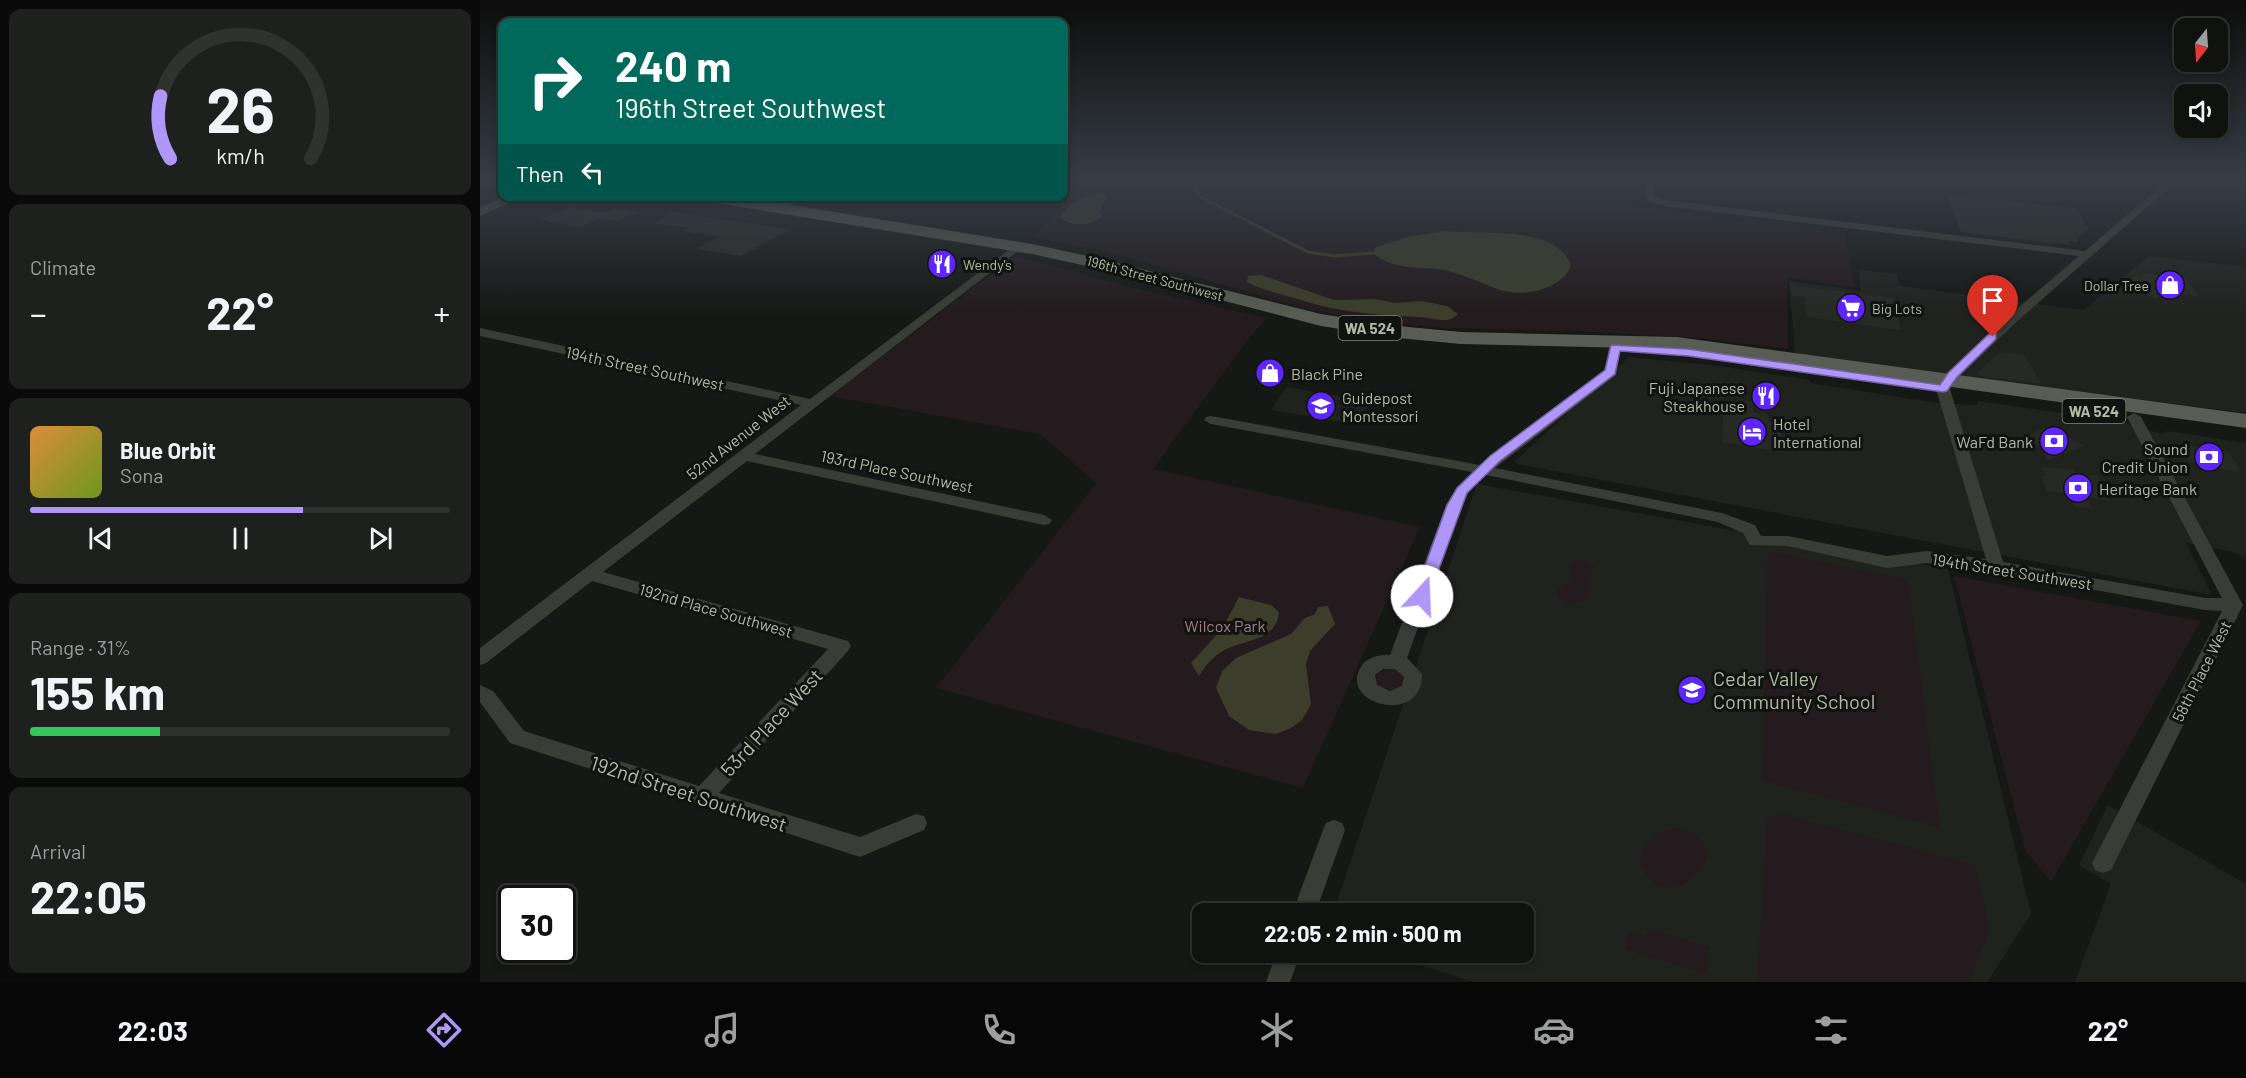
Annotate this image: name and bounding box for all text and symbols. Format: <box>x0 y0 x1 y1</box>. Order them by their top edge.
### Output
north arrow <box>2174 18 2228 72</box>
map controls <box>2174 18 2228 138</box>
text: 240 m <box>615 40 731 90</box>
icon: right <box>516 42 594 120</box>
text: 26 <box>206 71 274 145</box>
button: sound <box>2174 84 2228 138</box>
text: 196th Street Southwest <box>615 91 886 123</box>
text: km/h <box>216 143 264 168</box>
icon: left <box>576 156 609 189</box>
text: Then <box>516 160 564 186</box>
restaurant icon: Wendy's <box>926 248 958 280</box>
street label: 196th Street Southwest <box>1085 252 1225 304</box>
text: Climate <box>30 255 96 279</box>
place label: Wendy's <box>963 256 1012 273</box>
shop icon: Dollar Tree <box>2154 269 2186 301</box>
pin <box>1967 275 2018 337</box>
place label: Dollar Tree <box>2084 277 2149 294</box>
icon: arrive <box>1976 284 2009 317</box>
text: 22° <box>206 285 274 339</box>
supermarket icon: Big Lots <box>1835 292 1867 324</box>
text: − <box>30 293 47 333</box>
text: + <box>433 293 450 333</box>
place label: Big Lots <box>1872 300 1922 317</box>
road number: WA 524 <box>1338 316 1402 340</box>
street label: 194th Street Southwest <box>564 342 726 394</box>
shop icon: Black Pine <box>1254 357 1286 389</box>
place label: Black Pine <box>1291 364 1363 383</box>
place label: Fuji Japanese Steakhouse <box>1649 378 1745 415</box>
restaurant icon: Fuji Japanese Steakhouse <box>1750 380 1782 412</box>
place label: Guidepost Montessori <box>1342 388 1419 425</box>
school or university icon: Guidepost Montessori <box>1305 390 1337 422</box>
street label: 52nd Avenue West <box>682 391 794 483</box>
road number: WA 524 <box>2062 399 2126 423</box>
place label: Hotel International <box>1773 414 1862 451</box>
hotel icon: Hotel International <box>1736 416 1768 448</box>
bank icon: WaFd Bank <box>2038 425 2070 457</box>
place label: WaFd Bank <box>1956 432 2033 451</box>
text: Blue Orbit <box>120 437 216 463</box>
place label: Sound Credit Union <box>2102 439 2188 476</box>
bank icon: Sound Credit Union <box>2193 441 2225 473</box>
street label: 193rd Place Southwest <box>819 446 975 496</box>
text: Sona <box>120 463 164 487</box>
bank icon: Heritage Bank <box>2062 472 2094 504</box>
place label: Heritage Bank <box>2099 479 2197 498</box>
icon: previous <box>84 522 117 555</box>
icon: pause <box>224 522 257 555</box>
icon: next <box>364 522 397 555</box>
street label: 194th Street Southwest <box>1931 549 2093 593</box>
position arrow <box>1390 564 1454 628</box>
street label: 192nd Place Southwest <box>637 579 795 641</box>
park label: Wilcox Park <box>1185 616 1265 635</box>
street label: 58th Place West <box>2167 617 2235 725</box>
text: Range · 31% <box>30 635 131 659</box>
street label: 53rd Place West <box>715 663 827 781</box>
text: 155 km <box>30 665 165 719</box>
place label: Cedar Valley Community School <box>1713 666 1875 713</box>
school or university icon: Cedar Valley Community School <box>1676 674 1708 706</box>
street label: 192nd Street Southwest <box>588 750 790 836</box>
text: Arrival <box>30 839 86 863</box>
text: 22:05 <box>30 869 147 923</box>
speed limit sign: 30 <box>498 885 576 963</box>
text: 22:05 · 2 min · 500 m <box>1264 920 1462 946</box>
icon: directions <box>423 1009 465 1051</box>
icon: music <box>701 1009 743 1051</box>
icon: phone <box>978 1009 1020 1051</box>
icon: climate <box>1256 1009 1298 1051</box>
icon: car <box>1533 1009 1575 1051</box>
icon: filters <box>1810 1009 1852 1051</box>
text: 22:03 <box>118 1014 188 1046</box>
text: 22° <box>2088 1014 2128 1046</box>

